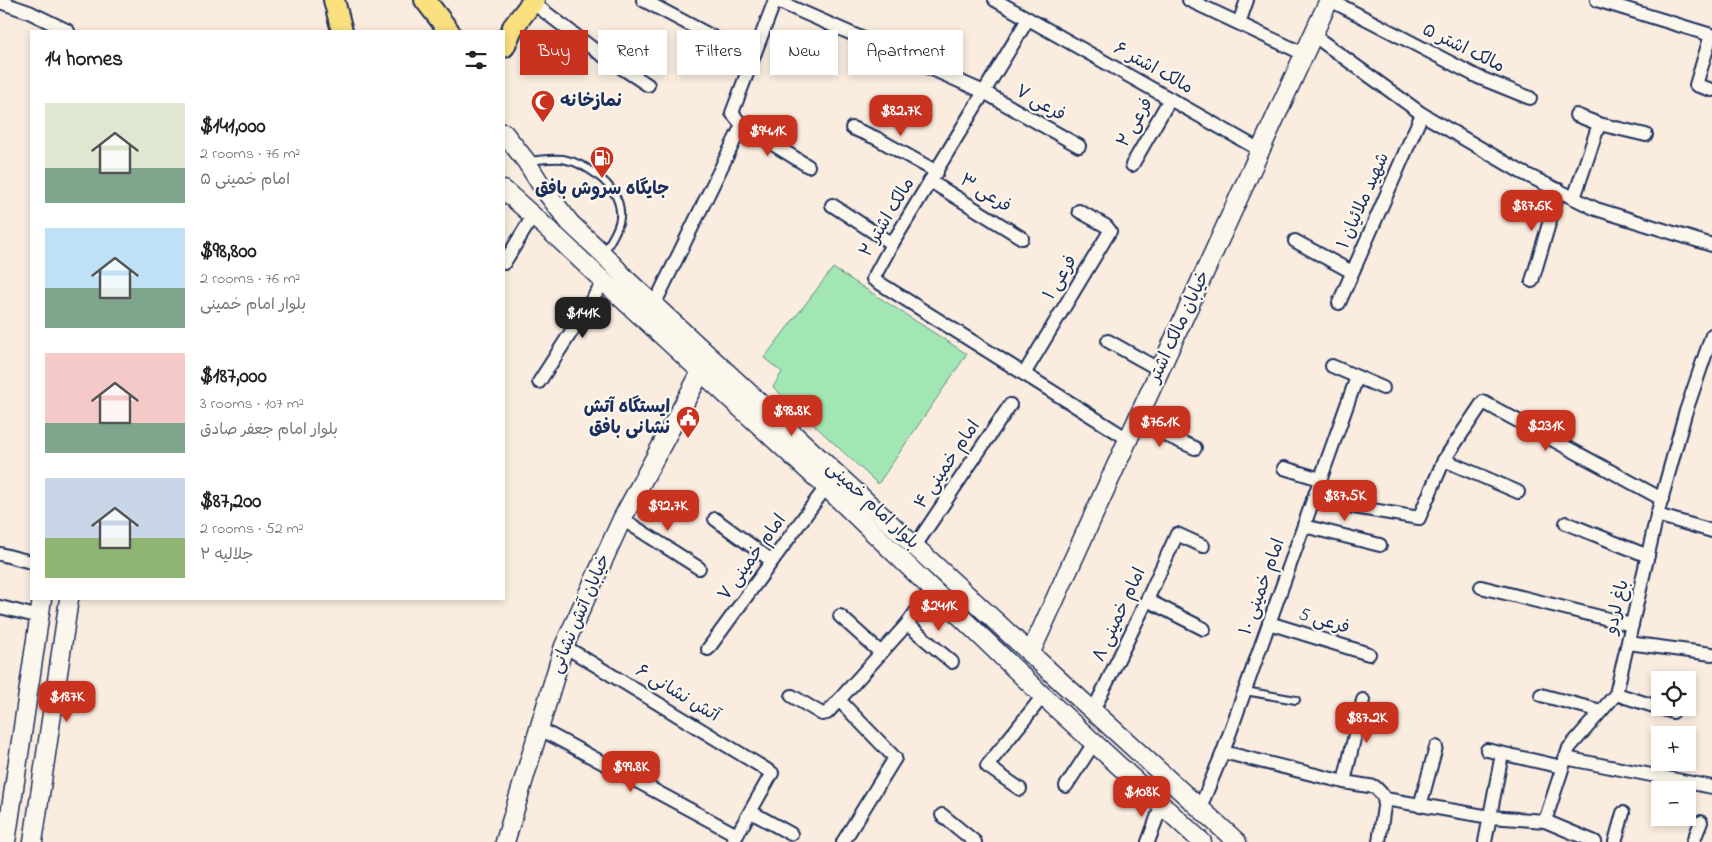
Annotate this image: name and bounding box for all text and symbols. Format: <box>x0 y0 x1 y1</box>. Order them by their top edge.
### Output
street label: مالک اشتر ۵ <box>1417 18 1509 80</box>
chip: Buy <box>520 30 588 75</box>
chip: Rent <box>598 30 667 75</box>
chip: Filters <box>677 30 760 75</box>
chip: New <box>770 30 838 75</box>
chip: Apartment <box>848 30 963 75</box>
street label: مالک اشتر ۶ <box>1108 36 1198 102</box>
text: 14 homes <box>45 45 123 75</box>
icon: filters <box>462 46 490 74</box>
street label: فرعی ۷ <box>1010 79 1070 129</box>
mosque icon: نمازخانه <box>530 89 556 123</box>
place label: نمازخانه <box>560 89 622 115</box>
street label: فرعی ۲ <box>1111 93 1161 153</box>
pin: $82.7K <box>860 94 942 137</box>
text: $82.7K <box>880 99 922 123</box>
text: $141,000 <box>200 112 266 142</box>
pin: $94.1K <box>727 114 809 157</box>
text: $94.1K <box>749 119 787 143</box>
icon: home <box>85 123 145 183</box>
text: 2 rooms · 76 m² <box>200 142 300 166</box>
fuel station icon: جایگاه سروش بافق <box>589 145 615 179</box>
street label: شهید ملائیان ۱ <box>1331 149 1397 253</box>
text: امام خمینی ۵ <box>200 168 290 192</box>
street label: فرعی ۳ <box>954 168 1016 220</box>
street label: مالک اشتر ۲ <box>854 173 922 263</box>
place label: جایگاه سروش بافق <box>535 177 669 203</box>
pin: $87.6K <box>1491 190 1573 232</box>
text: $87.6K <box>1512 194 1552 218</box>
text: $98,800 <box>200 237 257 267</box>
icon: home <box>85 248 145 308</box>
street label: فرعی ۱ <box>1037 251 1085 305</box>
text: 2 rooms · 76 m² <box>200 267 300 291</box>
street label: خیابان مالک اشتر <box>1142 267 1217 389</box>
text: بلوار امام خمینی <box>200 293 306 317</box>
pin: $141K <box>548 296 618 339</box>
text: $141K <box>566 301 600 325</box>
text: $187,000 <box>200 362 267 392</box>
icon: home <box>85 373 145 433</box>
text: 3 rooms · 107 m² <box>200 392 304 416</box>
pin: $98.8K <box>751 394 833 437</box>
place label: ایستگاه آتش نشانی بافق <box>584 395 670 442</box>
text: $98.8K <box>773 399 811 423</box>
public building icon: ایستگاه آتش نشانی بافق <box>675 405 701 439</box>
pin: $76.1K <box>1119 406 1201 448</box>
text: $76.1K <box>1140 410 1180 434</box>
pin: $231K <box>1511 410 1581 452</box>
text: $231K <box>1527 414 1565 438</box>
street label: امام خمینی ۴ <box>909 415 987 515</box>
text: بلوار امام جعفر صادق <box>200 418 338 442</box>
street label: بلوار امام خمینی <box>820 456 924 556</box>
pin: $87.5K <box>1304 480 1386 522</box>
text: $87.5K <box>1324 484 1366 508</box>
text: $87,200 <box>200 487 261 517</box>
pin: $92.7K <box>627 490 709 532</box>
text: $92.7K <box>648 494 688 518</box>
icon: home <box>85 498 145 558</box>
street label: امام خمینی ۷ <box>713 509 793 607</box>
text: 2 rooms · 52 m² <box>200 517 304 541</box>
street label: امام خمینی ۱۰ <box>1233 535 1293 639</box>
text: جلالیه ۲ <box>200 543 253 567</box>
street label: خیابان آتش نشانی <box>544 550 618 678</box>
street label: امام خمینی ۸ <box>1087 564 1153 666</box>
street label: باغ لردو <box>1599 577 1637 639</box>
pin: $241K <box>904 590 974 632</box>
text: $241K <box>920 594 958 618</box>
street label: فرعی 5 <box>1295 602 1353 642</box>
street label: آتش نشانی ۶ <box>630 659 725 730</box>
map controls <box>1651 671 1696 826</box>
button: locate <box>1651 671 1696 716</box>
pin: $187K <box>32 680 102 723</box>
text: $187K <box>49 685 85 709</box>
pin: $87.2K <box>1326 702 1408 744</box>
text: $87.2K <box>1346 706 1388 730</box>
button: + <box>1651 726 1696 771</box>
pin: $99.8K <box>590 750 672 793</box>
text: $99.8K <box>613 755 649 779</box>
pin: $108K <box>1107 776 1177 818</box>
text: $108K <box>1124 780 1160 804</box>
button: − <box>1651 781 1696 826</box>

